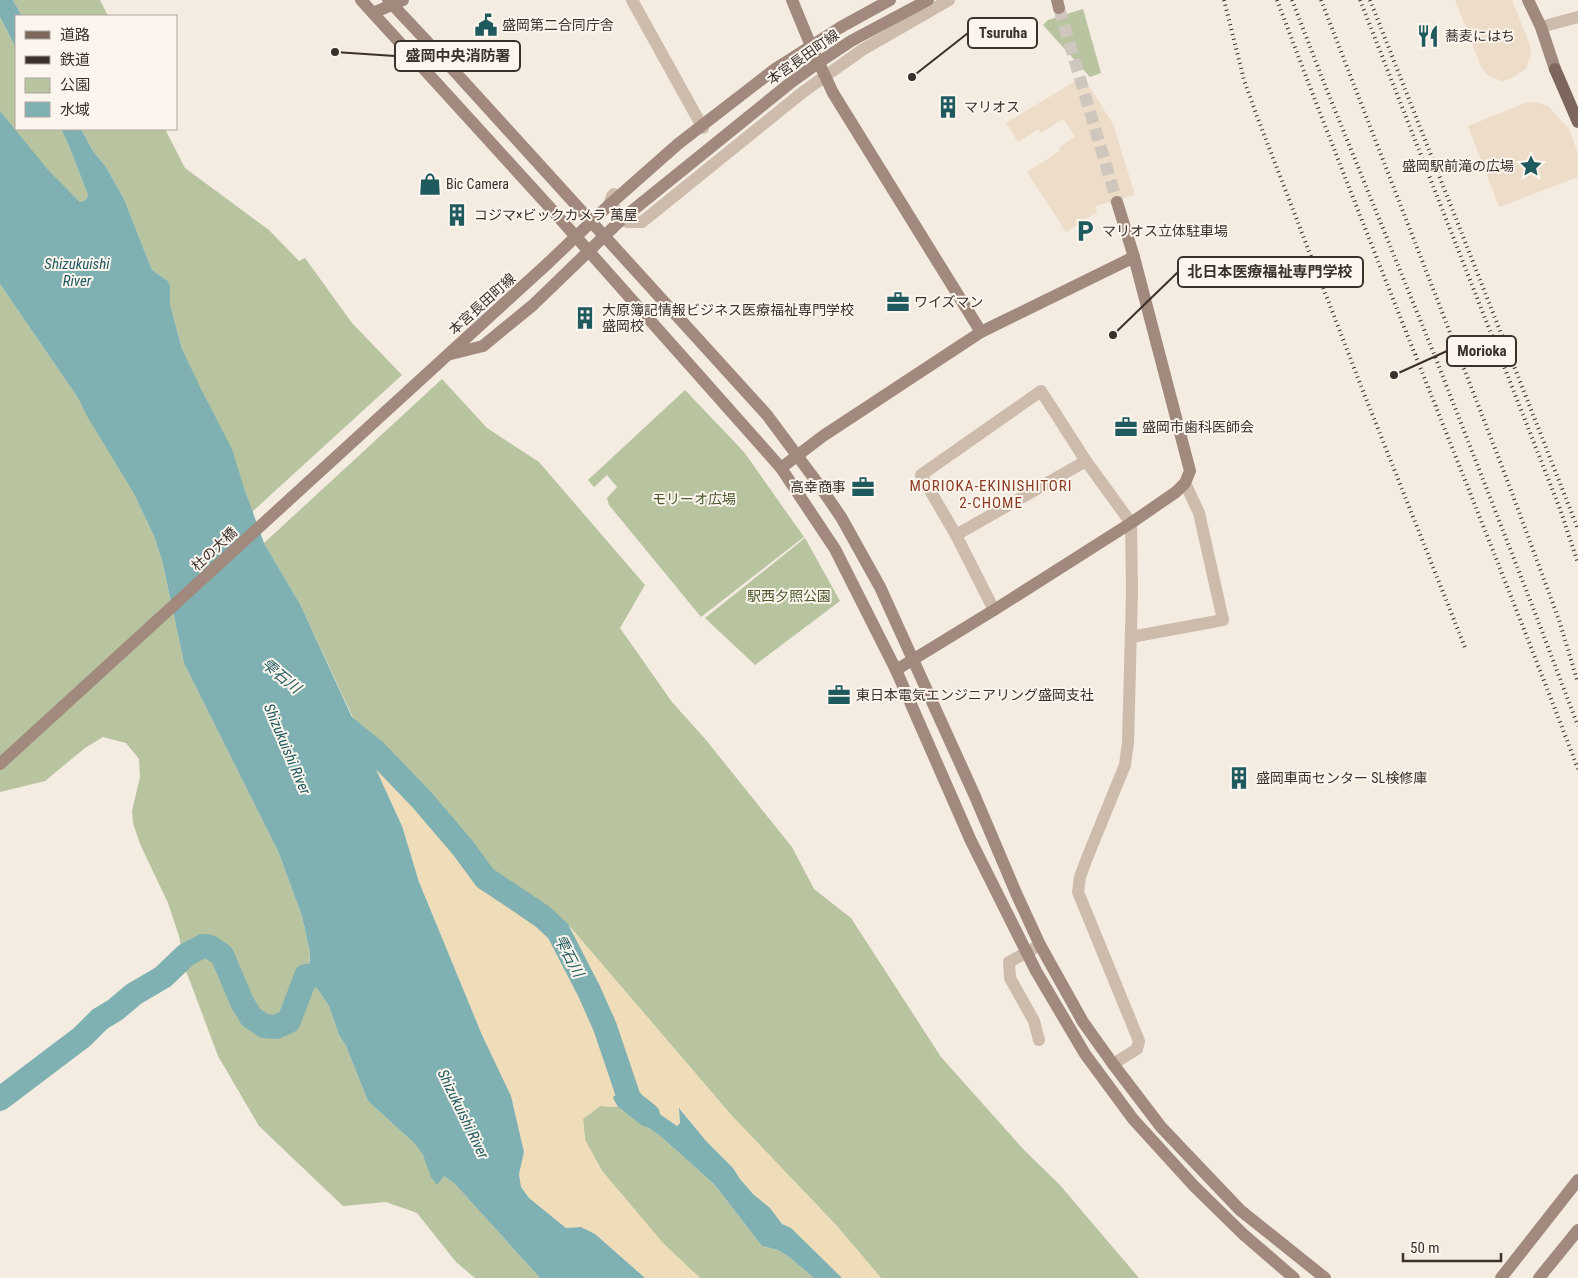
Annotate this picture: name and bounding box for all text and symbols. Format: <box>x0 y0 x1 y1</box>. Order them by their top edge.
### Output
public building icon: 盛岡第二合同庁舎 <box>473 12 499 38</box>
legend <box>15 15 178 130</box>
place label: 盛岡第二合同庁舎 <box>502 17 614 33</box>
callout: Tsuruha <box>968 18 1037 48</box>
restaurant icon: 蕎麦にはち <box>1415 23 1441 49</box>
text: Tsuruha <box>979 24 1027 42</box>
text: 道路 <box>60 26 90 44</box>
street label: 本宮長田町線 <box>764 26 842 88</box>
place label: 蕎麦にはち <box>1445 28 1515 44</box>
callout: 盛岡中央消防署 <box>395 41 520 71</box>
text: 盛岡中央消防署 <box>405 47 511 65</box>
text: 鉄道 <box>60 51 90 69</box>
text: 公園 <box>60 76 90 94</box>
building icon: マリオス <box>935 94 961 120</box>
place label: マリオス <box>964 99 1020 115</box>
text: 水域 <box>60 101 90 119</box>
place icon: 盛岡駅前滝の広場 <box>1518 153 1544 179</box>
place label: 盛岡駅前滝の広場 <box>1402 158 1514 174</box>
shop icon: Bic Camera <box>417 171 443 197</box>
place label: Bic Camera <box>446 176 509 192</box>
building icon: コジマ×ビックカメラ 萬屋 <box>444 202 470 228</box>
place label: コジマ×ビックカメラ 萬屋 <box>474 207 638 223</box>
parking icon: マリオス立体駐車場 <box>1072 218 1098 244</box>
place label: マリオス立体駐車場 <box>1102 223 1228 239</box>
water label: Shizukuishi River <box>44 255 110 290</box>
callout: 北日本医療福祉専門学校 <box>1178 257 1363 287</box>
text: 北日本医療福祉専門学校 <box>1187 263 1353 281</box>
street label: 本宮長田町線 <box>445 270 519 338</box>
office icon: ワイズマン <box>885 289 911 315</box>
place label: ワイズマン <box>914 294 984 310</box>
place label: 大原簿記情報ビジネス医療福祉専門学校 盛岡校 <box>602 302 854 334</box>
building icon: 大原簿記情報ビジネス医療福祉専門学校 盛岡校 <box>572 305 598 331</box>
callout: Morioka <box>1447 336 1516 366</box>
text: Morioka <box>1457 342 1507 360</box>
office icon: 盛岡市歯科医師会 <box>1113 414 1139 440</box>
place label: 盛岡市歯科医師会 <box>1142 419 1254 435</box>
office icon: 高幸商事 <box>850 474 876 500</box>
district label: MORIOKA-EKINISHITORI 2-CHOME <box>909 477 1073 512</box>
place label: 高幸商事 <box>790 479 846 495</box>
park label: モリーオ広場 <box>652 491 736 507</box>
street label: 杜の大橋 <box>188 524 240 574</box>
park label: 駅西夕照公園 <box>747 588 831 604</box>
water label: 雫石川 <box>258 655 306 698</box>
office icon: 東日本電気エンジニアリング盛岡支社 <box>826 682 852 708</box>
place label: 東日本電気エンジニアリング盛岡支社 <box>856 687 1094 703</box>
water label: Shizukuishi River <box>260 701 314 798</box>
building icon: 盛岡車両センター SL検修庫 <box>1226 765 1252 791</box>
place label: 盛岡車両センター SL検修庫 <box>1256 770 1427 786</box>
water label: 雫石川 <box>550 932 588 982</box>
water label: Shizukuishi River <box>434 1066 493 1162</box>
scale bar <box>1403 1230 1500 1262</box>
text: 50 m <box>1410 1239 1440 1257</box>

